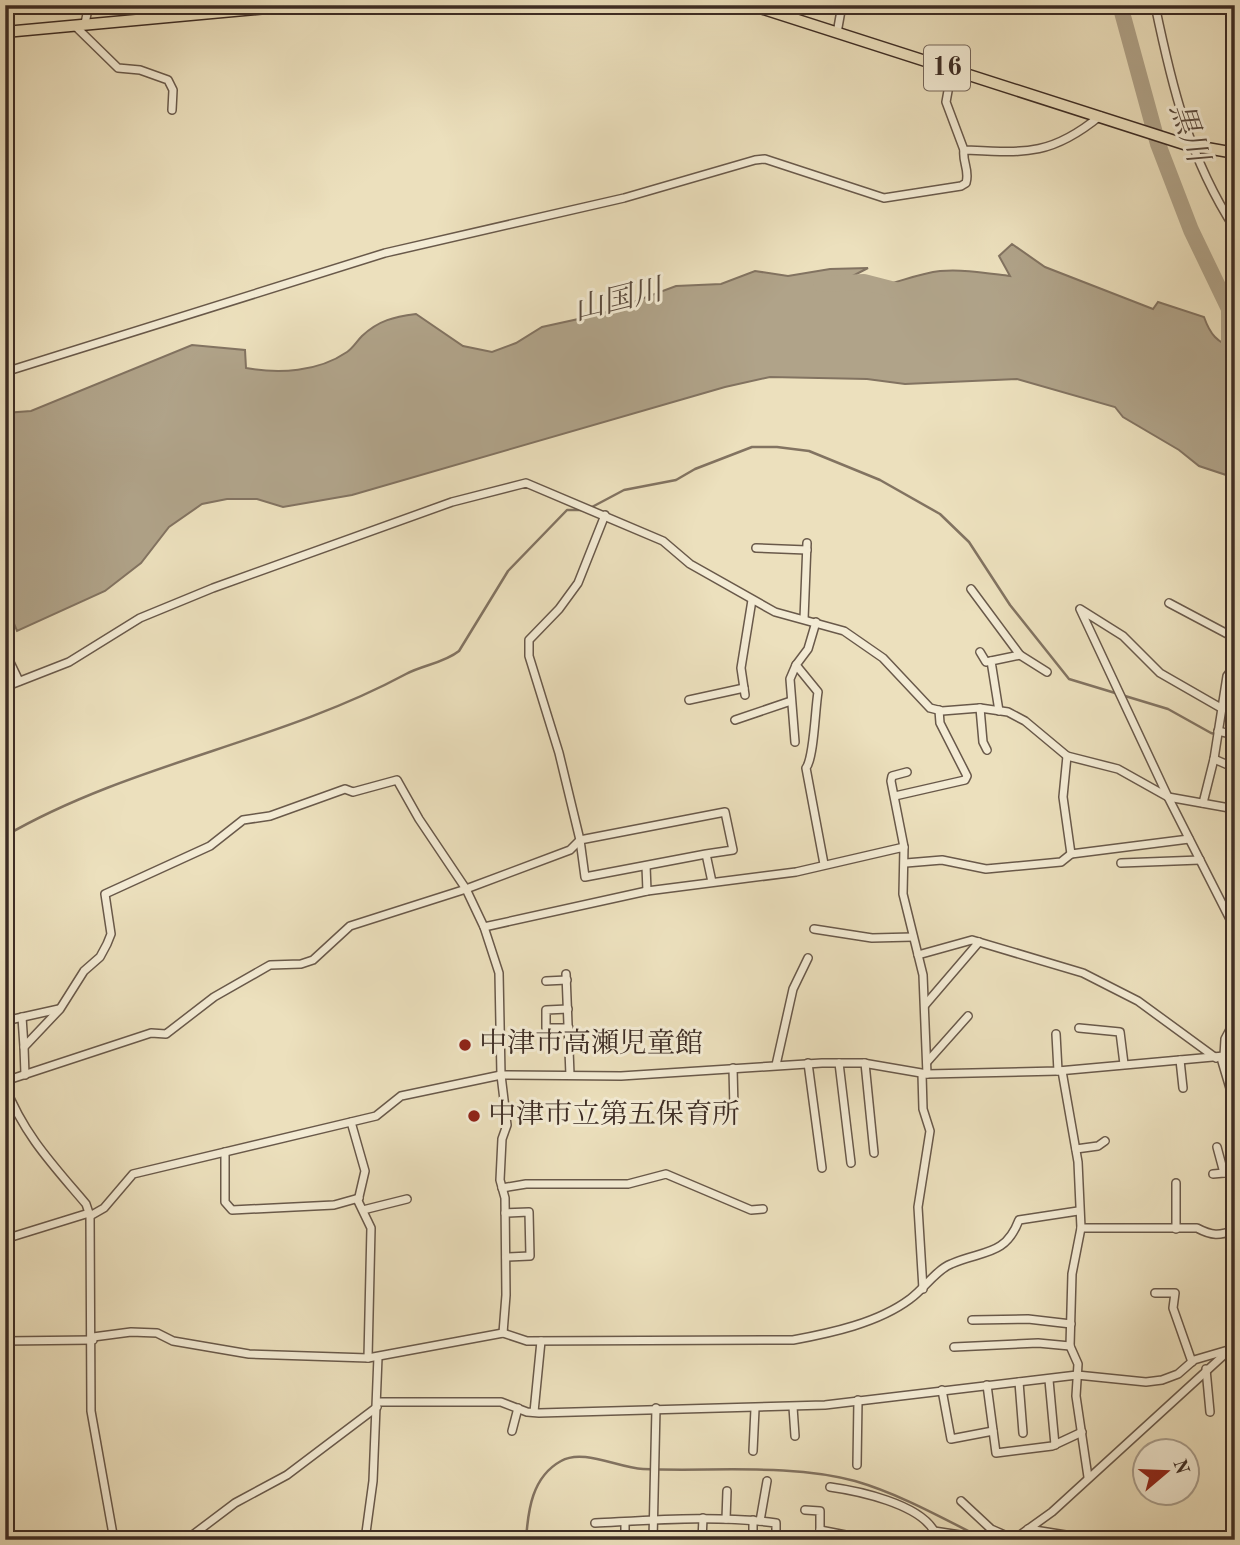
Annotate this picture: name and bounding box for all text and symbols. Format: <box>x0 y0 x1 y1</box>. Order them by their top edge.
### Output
road number: 16 <box>924 45 970 90</box>
water label: 黒川 <box>1164 99 1215 169</box>
water label: 山国川 <box>570 273 668 326</box>
place label: 中津市高瀬児童館 <box>479 1028 703 1059</box>
marker: 中津市高瀬児童館 <box>457 1037 473 1053</box>
place label: 中津市立第五保育所 <box>488 1099 740 1130</box>
marker: 中津市立第五保育所 <box>466 1108 482 1124</box>
north arrow <box>1132 1436 1202 1506</box>
text: N <box>1168 1457 1191 1478</box>

